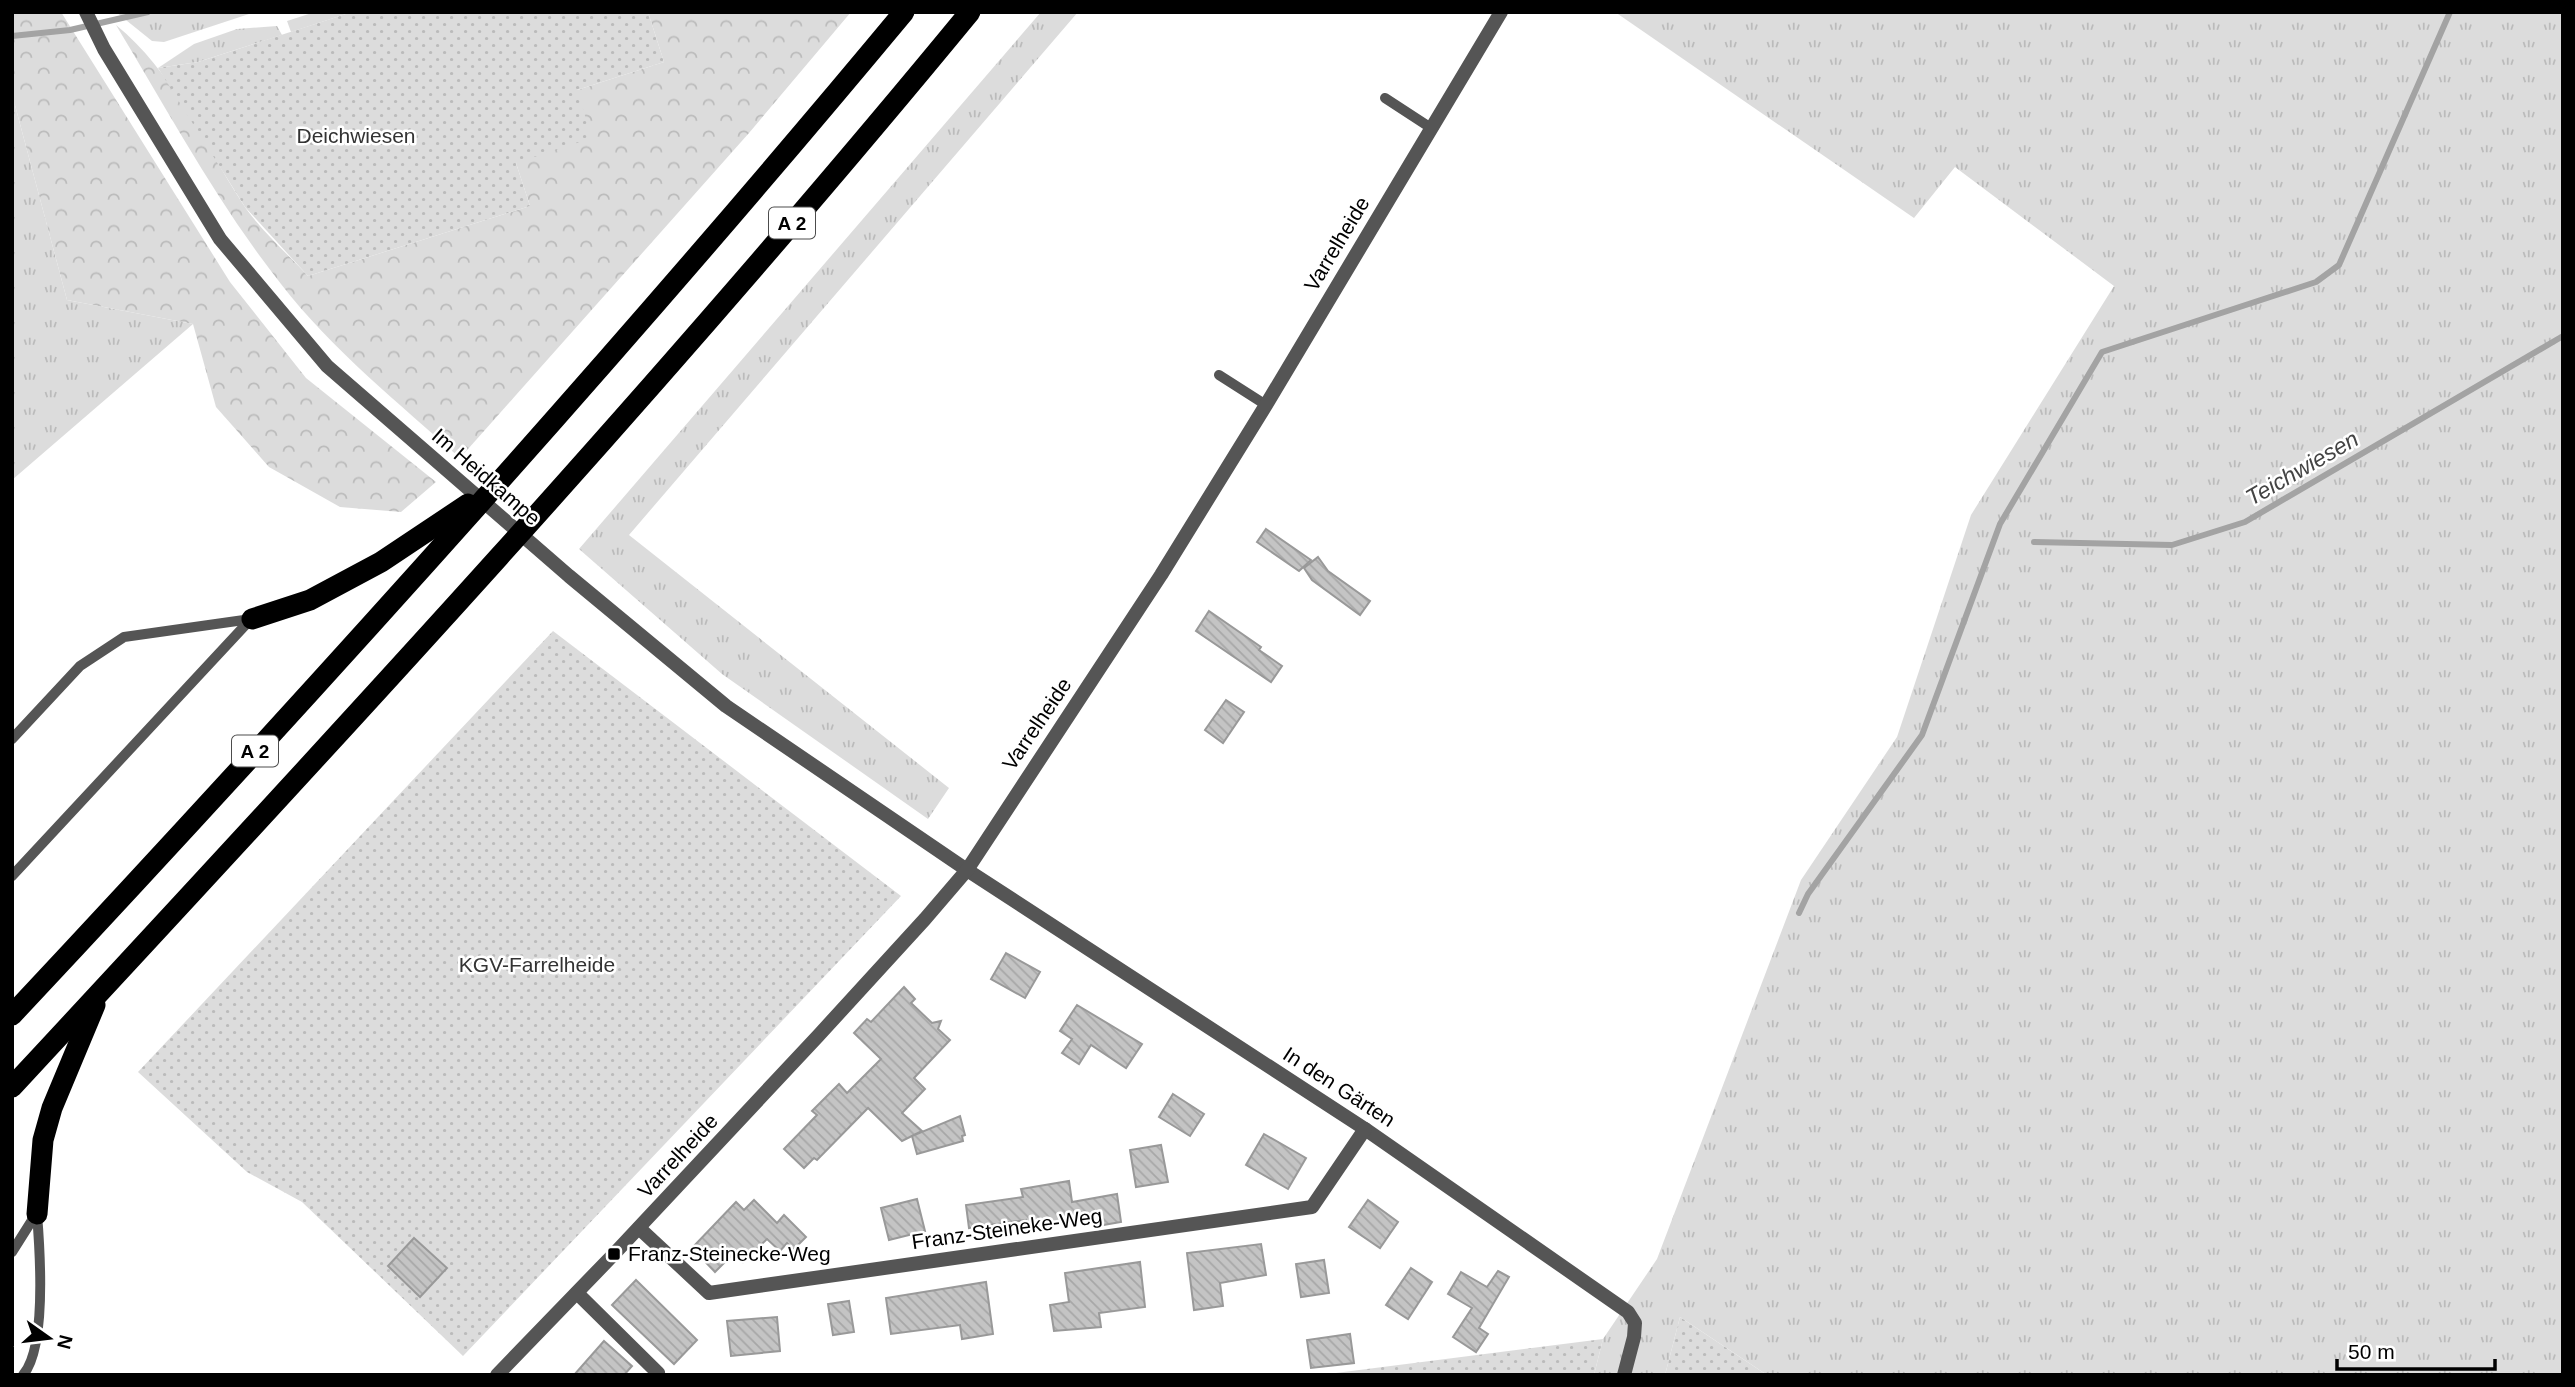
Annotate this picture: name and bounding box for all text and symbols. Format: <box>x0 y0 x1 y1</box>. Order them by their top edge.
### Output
park label: Deichwiesen <box>296 124 416 147</box>
street label: Varrelheide <box>1299 192 1374 295</box>
road number: A 2 <box>769 208 815 238</box>
street label: Im Heidkampe <box>428 424 545 530</box>
water label: Teichwiesen <box>2241 425 2363 511</box>
street label: Varrelheide <box>997 673 1076 774</box>
road number: A 2 <box>232 736 278 766</box>
park label: KGV-Farrelheide <box>459 953 615 976</box>
street label: In den Gärten <box>1279 1042 1399 1131</box>
street label: Varrelheide <box>633 1109 722 1202</box>
street label: Franz-Steineke-Weg <box>910 1204 1104 1253</box>
place label: Franz-Steinecke-Weg <box>628 1242 831 1265</box>
marker: Franz-Steinecke-Weg <box>606 1246 622 1262</box>
north arrow <box>14 1303 84 1373</box>
scale bar <box>2337 1328 2494 1372</box>
text: N <box>53 1333 77 1351</box>
text: 50 m <box>2348 1340 2395 1363</box>

